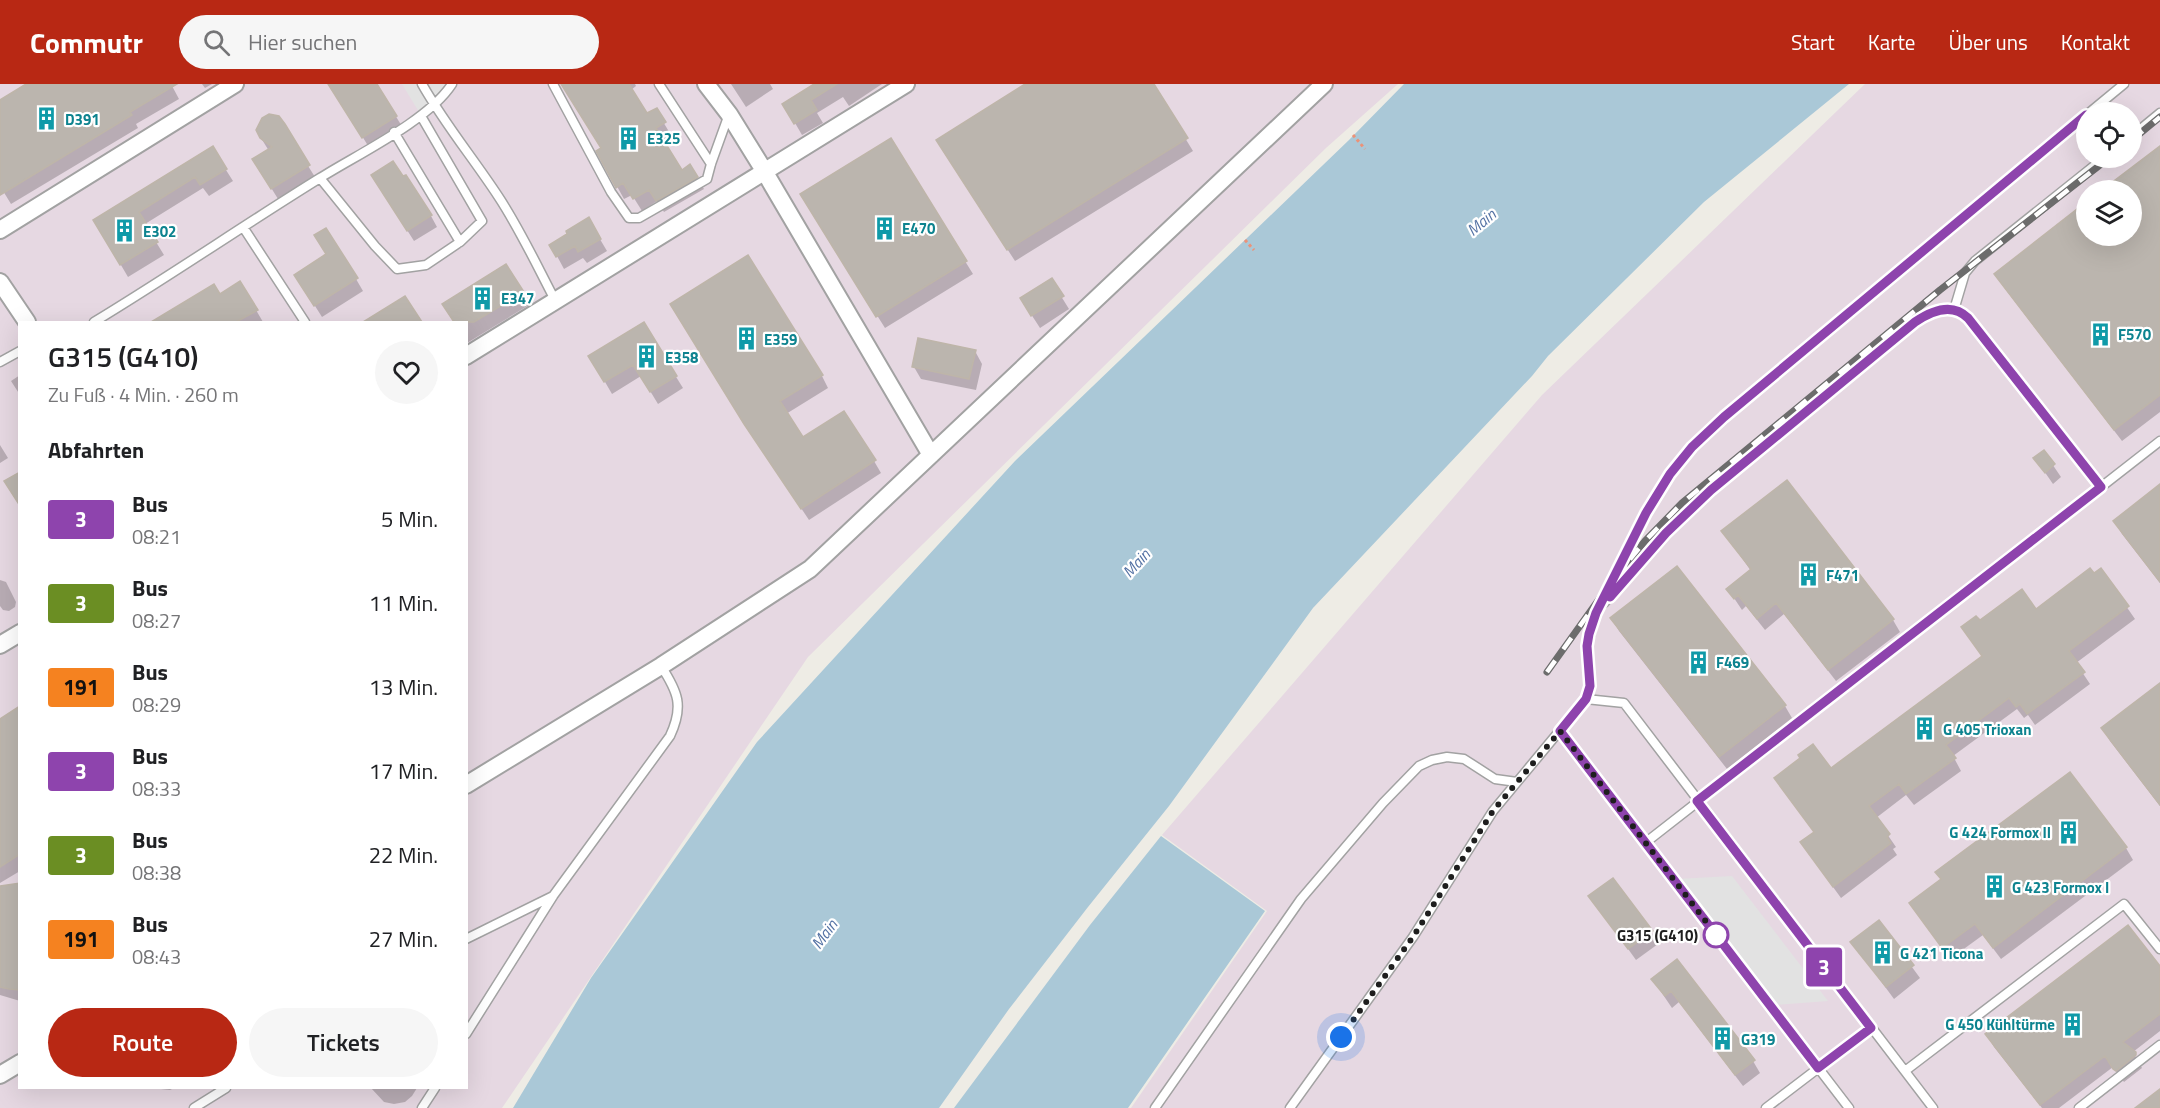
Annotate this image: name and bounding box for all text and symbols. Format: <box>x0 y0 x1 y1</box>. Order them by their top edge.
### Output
search box <box>179 15 599 69</box>
text: Commutr <box>30 21 143 64</box>
text: Hier suchen <box>248 25 357 59</box>
icon: search <box>200 26 233 59</box>
text: Start <box>1791 26 1835 58</box>
text: Karte <box>1868 26 1915 58</box>
text: Über uns <box>1948 26 2028 58</box>
text: Kontakt <box>2061 26 2130 58</box>
map controls <box>2076 102 2142 246</box>
button: locate <box>2076 102 2142 168</box>
building icon: D391 <box>34 106 60 132</box>
place label: D391 <box>65 108 100 131</box>
building icon: E325 <box>616 125 642 151</box>
place label: E325 <box>647 127 681 150</box>
button: layers <box>2076 180 2142 246</box>
water label: Main <box>1461 202 1502 241</box>
building icon: E470 <box>871 215 897 241</box>
place label: E470 <box>902 217 936 240</box>
building icon: E302 <box>112 218 138 244</box>
place label: E302 <box>143 220 177 243</box>
building icon: E347 <box>470 285 496 311</box>
place label: E347 <box>501 287 535 310</box>
building icon: F570 <box>2087 321 2113 347</box>
place label: F570 <box>2118 323 2152 346</box>
building icon: E359 <box>733 326 759 352</box>
place label: E359 <box>764 328 798 351</box>
text: G315 (G410) <box>48 335 198 378</box>
button: heart <box>375 341 438 404</box>
building icon: E358 <box>634 344 660 370</box>
place label: E358 <box>665 346 699 369</box>
text: Zu Fuß · 4 Min. · 260 m <box>48 379 239 410</box>
text: Abfahrten <box>48 433 144 467</box>
text: Bus <box>132 487 168 521</box>
text: 5 Min. <box>381 502 438 536</box>
text: 3 <box>75 503 87 535</box>
text: 08:21 <box>132 521 181 552</box>
water label: Main <box>1116 542 1156 583</box>
building icon: F471 <box>1795 562 1821 588</box>
place label: F471 <box>1826 564 1859 587</box>
text: Bus <box>132 571 168 605</box>
text: 11 Min. <box>369 586 438 620</box>
text: 3 <box>75 587 87 619</box>
text: 08:27 <box>132 605 181 636</box>
building icon: F469 <box>1685 649 1711 675</box>
place label: F469 <box>1716 651 1749 674</box>
text: Bus <box>132 655 168 689</box>
text: 13 Min. <box>369 670 438 704</box>
text: 191 <box>63 671 99 703</box>
text: 08:29 <box>132 689 181 720</box>
building icon: G 405 Trioxan <box>1912 716 1938 742</box>
place label: G 405 Trioxan <box>1943 718 2031 741</box>
text: Bus <box>132 739 168 773</box>
text: 17 Min. <box>369 754 438 788</box>
text: 3 <box>75 755 87 787</box>
text: 08:33 <box>132 773 181 804</box>
building icon: G 424 Formox II <box>2056 819 2082 845</box>
place label: G 424 Formox II <box>1949 821 2051 844</box>
text: Bus <box>132 823 168 857</box>
text: 22 Min. <box>369 838 438 872</box>
text: 3 <box>75 839 87 871</box>
text: 08:38 <box>132 857 181 888</box>
building icon: G 423 Formox I <box>1981 874 2007 900</box>
place label: G 423 Formox I <box>2012 876 2109 899</box>
text: Bus <box>132 907 168 941</box>
water label: Main <box>805 913 844 954</box>
text: 27 Min. <box>369 922 438 956</box>
marker: G315 (G410) <box>1703 922 1729 948</box>
text: 191 <box>63 923 99 955</box>
place label: G315 (G410) <box>1617 924 1698 947</box>
building icon: G 421 Ticona <box>1869 940 1895 966</box>
text: 08:43 <box>132 941 181 972</box>
place label: G 421 Ticona <box>1900 942 1984 965</box>
line badge: 3 <box>1804 948 1844 986</box>
text: 3 <box>1818 951 1830 983</box>
button: Route <box>48 1008 237 1077</box>
button: Tickets <box>249 1008 438 1077</box>
building icon: G 450 Kühltürme <box>2060 1011 2086 1037</box>
place label: G 450 Kühltürme <box>1945 1013 2055 1036</box>
your location <box>1326 1022 1356 1052</box>
building icon: G319 <box>1710 1026 1736 1052</box>
place label: G319 <box>1741 1028 1775 1051</box>

